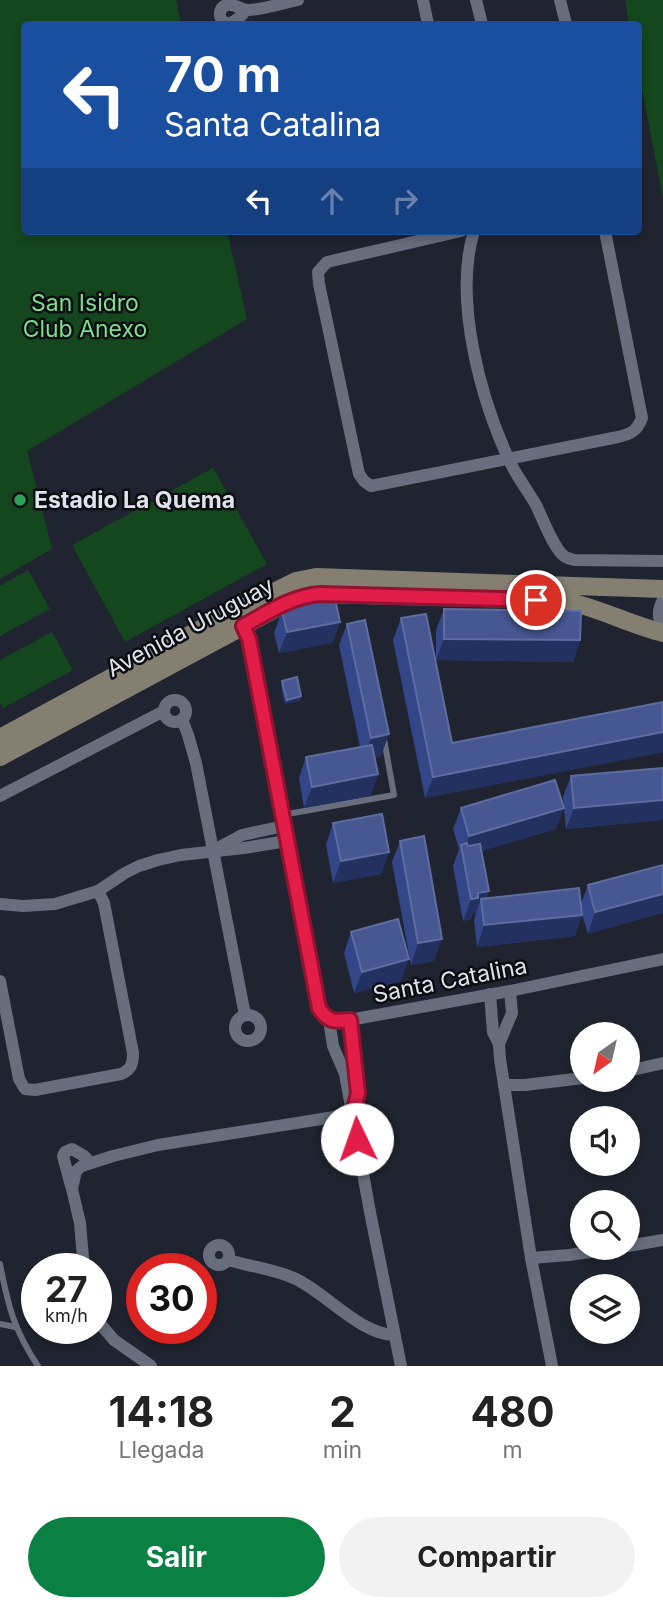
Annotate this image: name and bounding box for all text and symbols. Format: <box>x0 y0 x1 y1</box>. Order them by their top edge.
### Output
text: 70 m <box>164 45 281 104</box>
icon: left <box>49 49 140 140</box>
text: Santa Catalina <box>164 105 381 144</box>
icon: left <box>240 182 278 220</box>
icon: ahead <box>313 182 351 220</box>
icon: right <box>386 182 424 220</box>
park label: San Isidro Club Anexo <box>23 289 147 343</box>
place label: Estadio La Quema <box>34 486 235 514</box>
marker: Estadio La Quema <box>12 492 28 508</box>
pin <box>506 570 566 630</box>
street label: Avenida Uruguay <box>102 571 278 683</box>
icon: arrive <box>517 581 555 619</box>
street label: Santa Catalina <box>371 951 529 1009</box>
north arrow <box>570 1022 640 1092</box>
map controls <box>570 1022 640 1344</box>
position arrow <box>320 1102 394 1176</box>
button: sound <box>570 1106 640 1176</box>
button: search <box>570 1190 640 1260</box>
speed limit sign: 30 <box>126 1253 217 1344</box>
text: 27 <box>45 1268 88 1310</box>
button: layers <box>570 1274 640 1344</box>
text: km/h <box>45 1305 88 1326</box>
text: 14:18 <box>108 1386 214 1437</box>
text: 2 <box>329 1386 356 1437</box>
text: 480 <box>471 1386 555 1437</box>
text: Llegada <box>118 1436 204 1464</box>
text: min <box>323 1436 362 1464</box>
text: m <box>502 1436 523 1464</box>
button: Salir <box>28 1517 325 1597</box>
button: Compartir <box>339 1517 635 1597</box>

